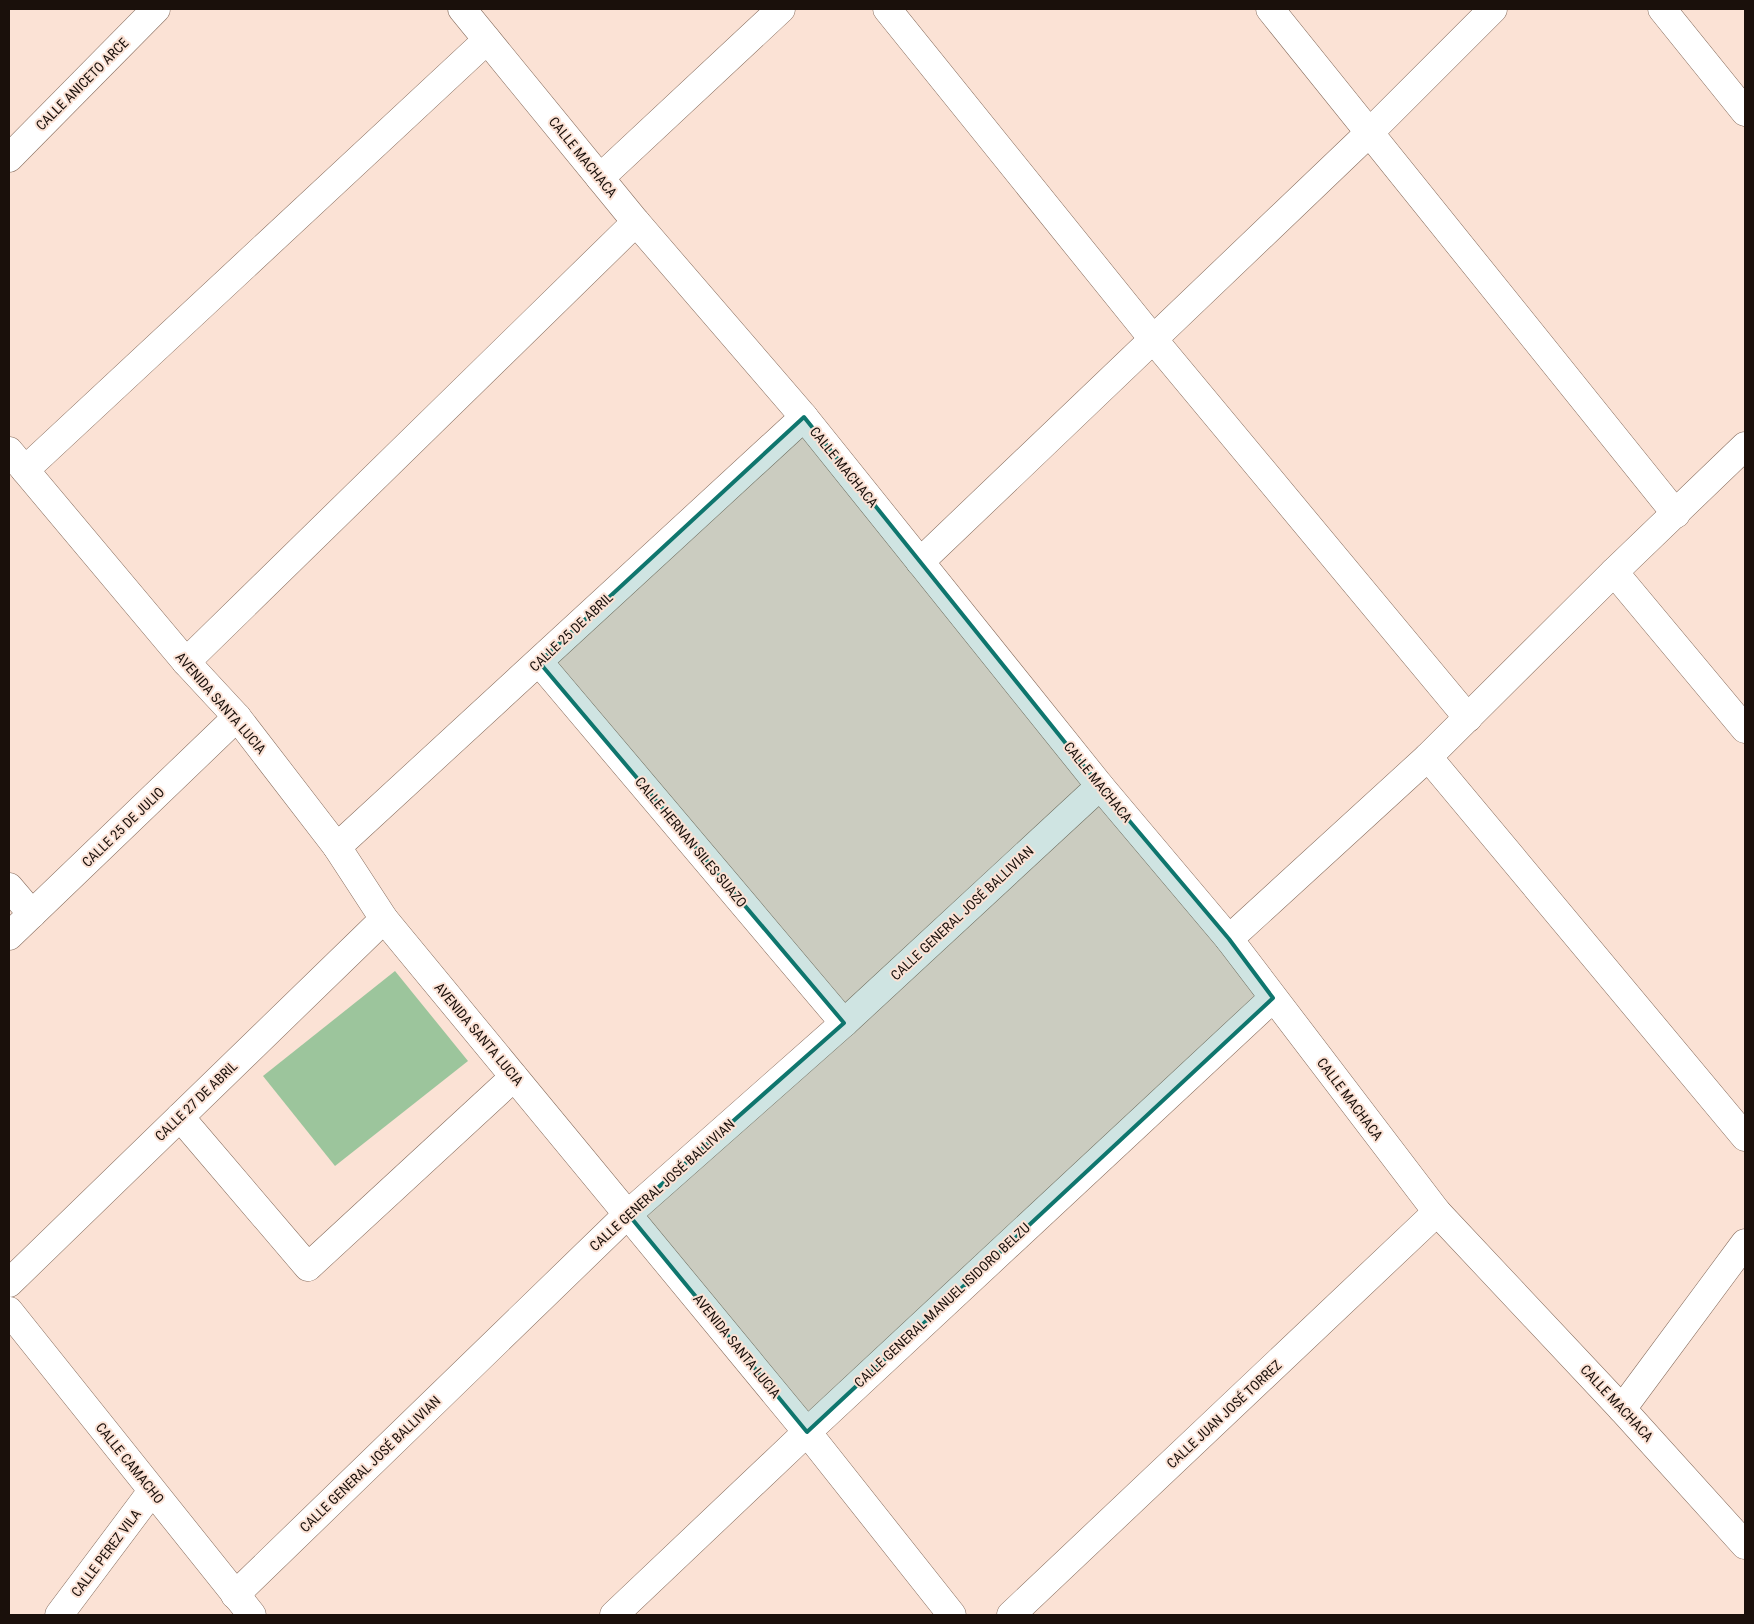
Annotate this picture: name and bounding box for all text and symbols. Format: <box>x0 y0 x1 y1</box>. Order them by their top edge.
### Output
street label: CALLE ANICETO ARCE <box>33 35 131 133</box>
street label: CALLE MACHACA <box>546 114 620 200</box>
street label: CALLE MACHACA <box>807 424 881 510</box>
street label: CALLE 25 DE ABRIL <box>526 589 616 675</box>
street label: AVENIDA SANTA LUCIA <box>173 649 269 757</box>
street label: CALLE MACHACA <box>1061 739 1135 825</box>
street label: CALLE HERNAN SILES SUAZO <box>632 774 750 910</box>
street label: CALLE 25 DE JULIO <box>79 784 167 870</box>
street label: CALLE GENERAL JOSÉ BALLIVIAN <box>887 842 1037 983</box>
street label: AVENIDA SANTA LUCIA <box>431 979 527 1089</box>
street label: CALLE MACHACA <box>1314 1055 1386 1143</box>
street label: CALLE 27 DE ABRIL <box>152 1058 241 1144</box>
street label: CALLE GENERAL JOSÉ BALLIVIAN <box>586 1115 738 1254</box>
street label: CALLE GENERAL MANUEL ISIDORO BELZU <box>851 1219 1033 1391</box>
street label: AVENIDA SANTA LUCIA <box>690 1291 784 1401</box>
street label: CALLE JUAN JOSÉ TORREZ <box>1163 1356 1285 1471</box>
street label: CALLE MACHACA <box>1577 1361 1657 1445</box>
street label: CALLE GENERAL JOSÉ BALLIVIAN <box>296 1392 444 1535</box>
street label: CALLE CAMACHO <box>93 1419 167 1507</box>
street label: CALLE PEREZ VILA <box>68 1506 144 1600</box>

